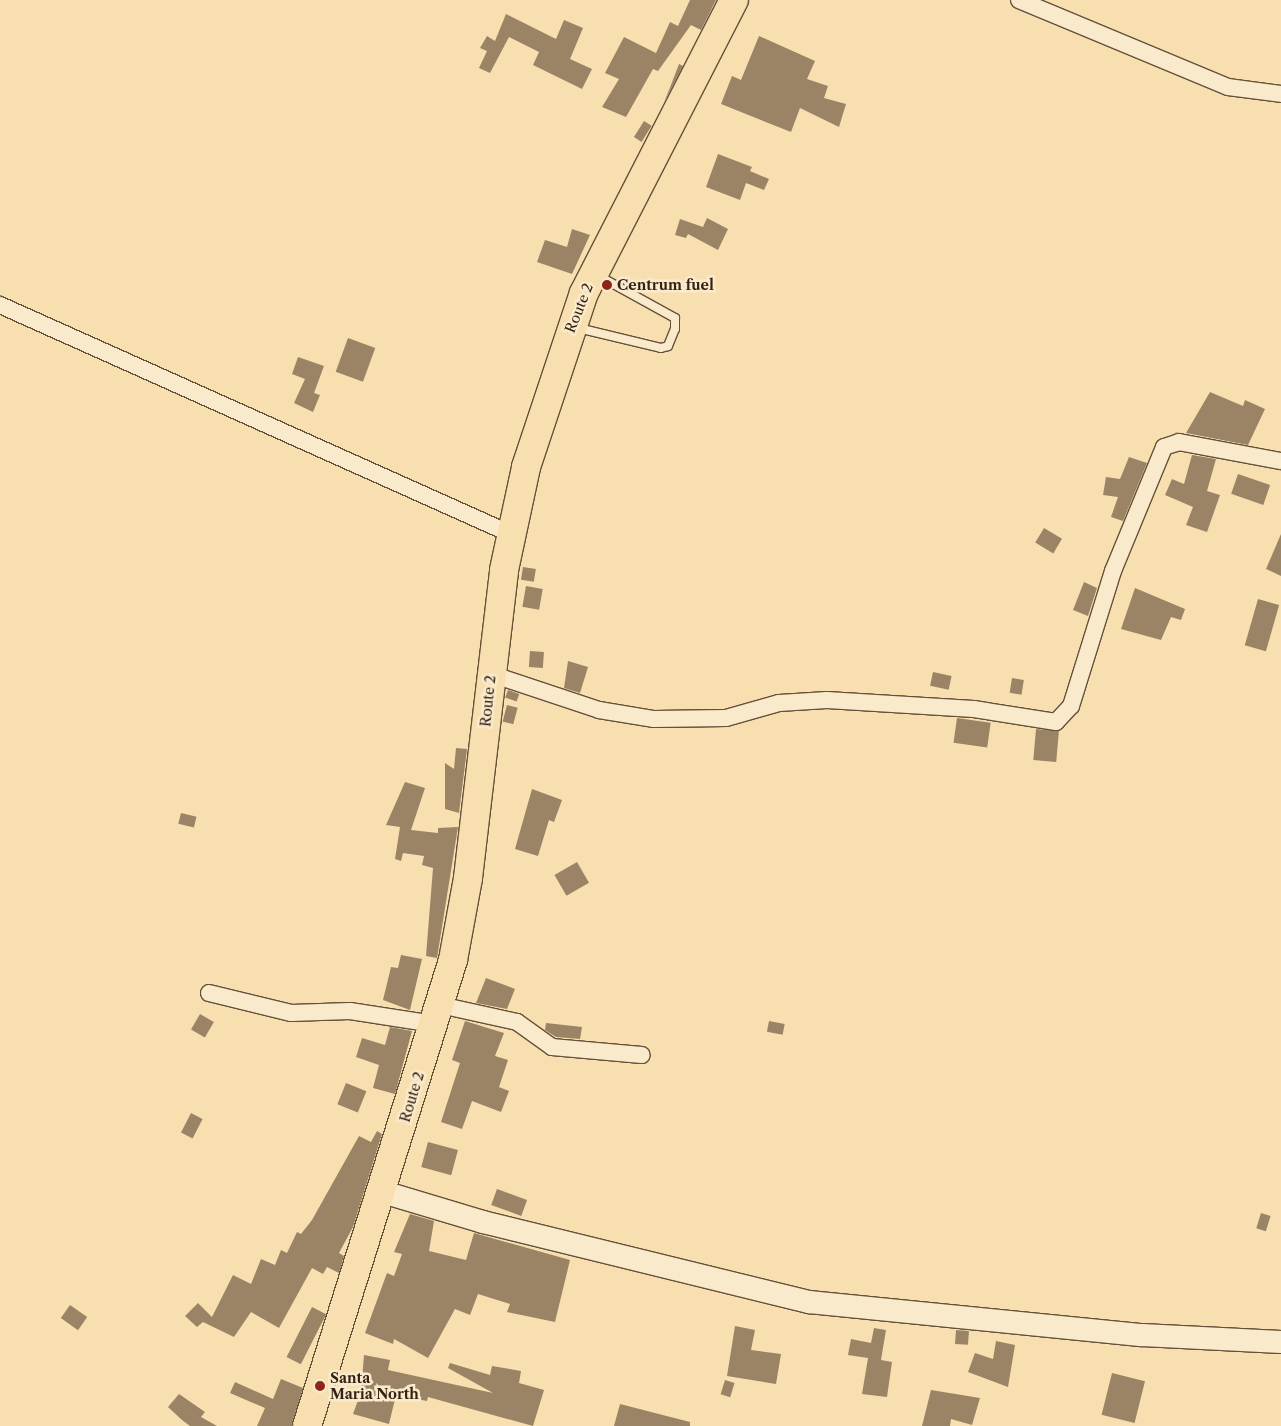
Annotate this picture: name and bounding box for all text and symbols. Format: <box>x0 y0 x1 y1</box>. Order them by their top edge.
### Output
place label: Centrum fuel <box>617 277 714 293</box>
marker: Centrum fuel <box>601 279 613 291</box>
street label: Route 2 <box>561 281 597 335</box>
street label: Route 2 <box>477 674 499 728</box>
street label: Route 2 <box>396 1070 428 1124</box>
place label: Santa Maria North <box>330 1370 419 1402</box>
marker: Santa Maria North <box>314 1380 326 1392</box>

